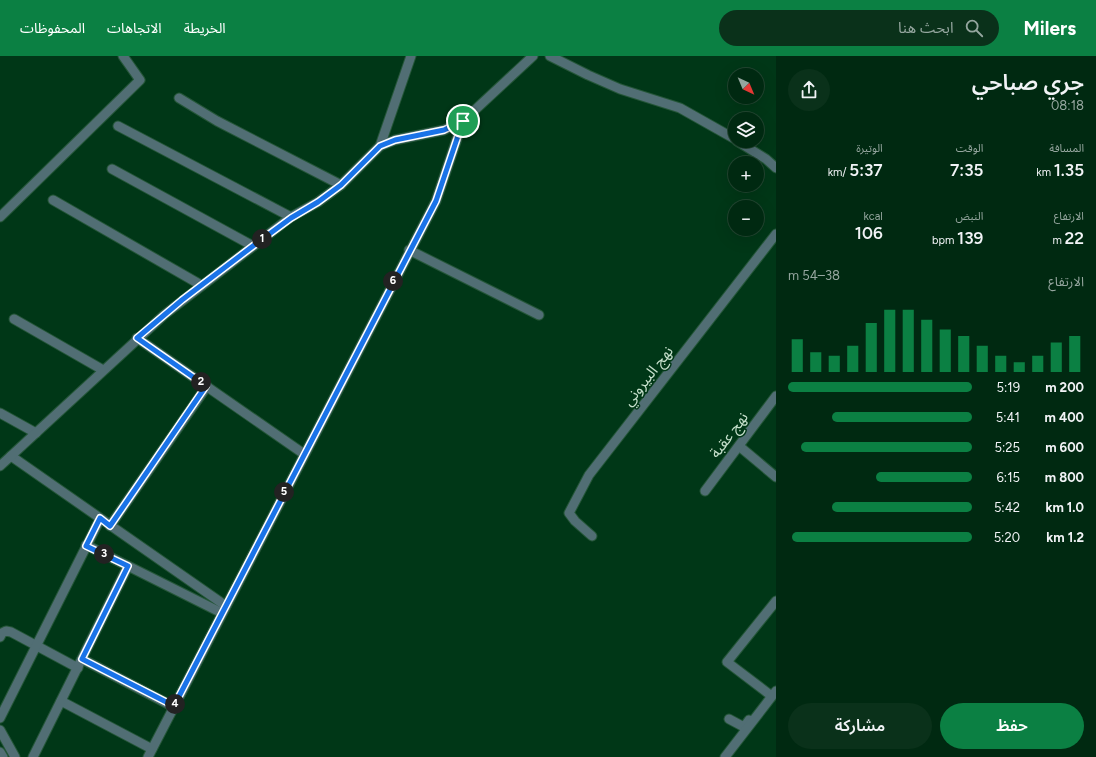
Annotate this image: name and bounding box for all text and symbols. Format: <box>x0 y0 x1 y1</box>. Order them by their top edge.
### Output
search box <box>719 10 999 46</box>
icon: search <box>963 17 985 39</box>
text: Milers <box>1023 17 1076 40</box>
text: ابحث هنا <box>898 19 953 37</box>
text: المحفوظات <box>20 20 85 37</box>
text: الاتجاهات <box>107 20 162 37</box>
text: الخريطة <box>184 20 226 37</box>
north arrow <box>728 68 764 104</box>
map controls <box>728 68 764 236</box>
button: share <box>788 69 830 111</box>
text: جري صباحي <box>972 69 1084 96</box>
text: 08:18 <box>1051 98 1084 113</box>
pin <box>446 104 480 138</box>
icon: arrive <box>452 110 474 132</box>
button: layers <box>728 112 764 148</box>
text: الوتيرة <box>856 142 883 155</box>
text: الوقت <box>956 142 983 155</box>
text: المسافة <box>1049 142 1084 155</box>
button: + <box>728 156 764 192</box>
text: 5:37 <box>849 160 883 180</box>
text: 7:35 <box>950 160 983 180</box>
text: 1.35 <box>1054 160 1084 180</box>
text: /km <box>828 166 849 179</box>
text: km <box>1036 166 1054 179</box>
button: − <box>728 200 764 236</box>
text: kcal <box>863 210 883 223</box>
text: النبض <box>955 210 983 223</box>
text: الارتفاع <box>1054 210 1084 223</box>
text: 106 <box>855 223 883 243</box>
text: 139 <box>957 228 983 248</box>
text: 22 <box>1065 228 1084 248</box>
pin: 1 <box>252 229 272 249</box>
text: 1 <box>260 232 264 245</box>
text: bpm <box>932 234 957 247</box>
text: m <box>1052 234 1065 247</box>
text: 38–54 m <box>788 268 840 283</box>
pin: 6 <box>383 271 403 291</box>
text: 6 <box>390 274 396 287</box>
text: الارتفاع <box>1048 274 1084 289</box>
street label: نهج البيروني <box>619 342 679 411</box>
pin: 2 <box>191 372 211 392</box>
text: 2 <box>198 375 204 388</box>
text: 5:19 <box>997 380 1020 395</box>
text: 200 m <box>1045 380 1084 395</box>
street label: نهج عقبة <box>706 409 754 463</box>
text: 5:41 <box>996 410 1020 425</box>
text: 400 m <box>1044 410 1084 425</box>
text: 5:25 <box>994 440 1020 455</box>
text: 600 m <box>1045 440 1084 455</box>
text: 6:15 <box>997 470 1020 485</box>
text: 800 m <box>1045 470 1084 485</box>
pin: 5 <box>274 482 294 502</box>
text: 5 <box>281 485 287 498</box>
text: 5:42 <box>994 500 1020 515</box>
text: 1.0 km <box>1045 500 1084 515</box>
text: 5:20 <box>994 530 1020 545</box>
text: 1.2 km <box>1046 530 1084 545</box>
pin: 3 <box>94 544 114 564</box>
text: 3 <box>101 547 107 560</box>
pin: 4 <box>165 694 185 714</box>
text: 4 <box>172 697 178 710</box>
button: مشاركة <box>788 703 932 749</box>
button: حفظ <box>940 703 1084 749</box>

